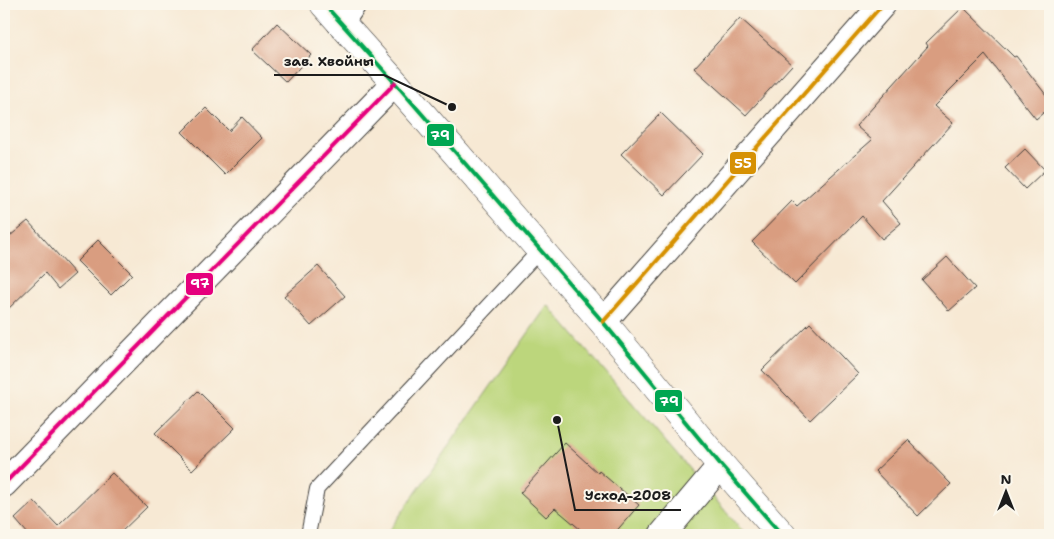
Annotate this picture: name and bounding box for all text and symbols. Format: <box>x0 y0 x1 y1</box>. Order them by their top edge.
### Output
callout: зав. Хвойны <box>274 46 384 75</box>
text: зав. Хвойны <box>284 52 374 70</box>
line badge: 79 <box>426 123 455 147</box>
text: 79 <box>430 126 450 144</box>
line badge: 55 <box>729 151 757 175</box>
text: 55 <box>734 154 752 172</box>
line badge: 97 <box>185 272 214 296</box>
text: 97 <box>190 274 210 292</box>
line badge: 79 <box>654 389 683 413</box>
text: 79 <box>659 392 679 410</box>
north arrow <box>982 466 1032 516</box>
text: N <box>1000 470 1012 488</box>
callout: Усход-2008 <box>575 481 681 510</box>
text: Усход-2008 <box>585 486 671 504</box>

